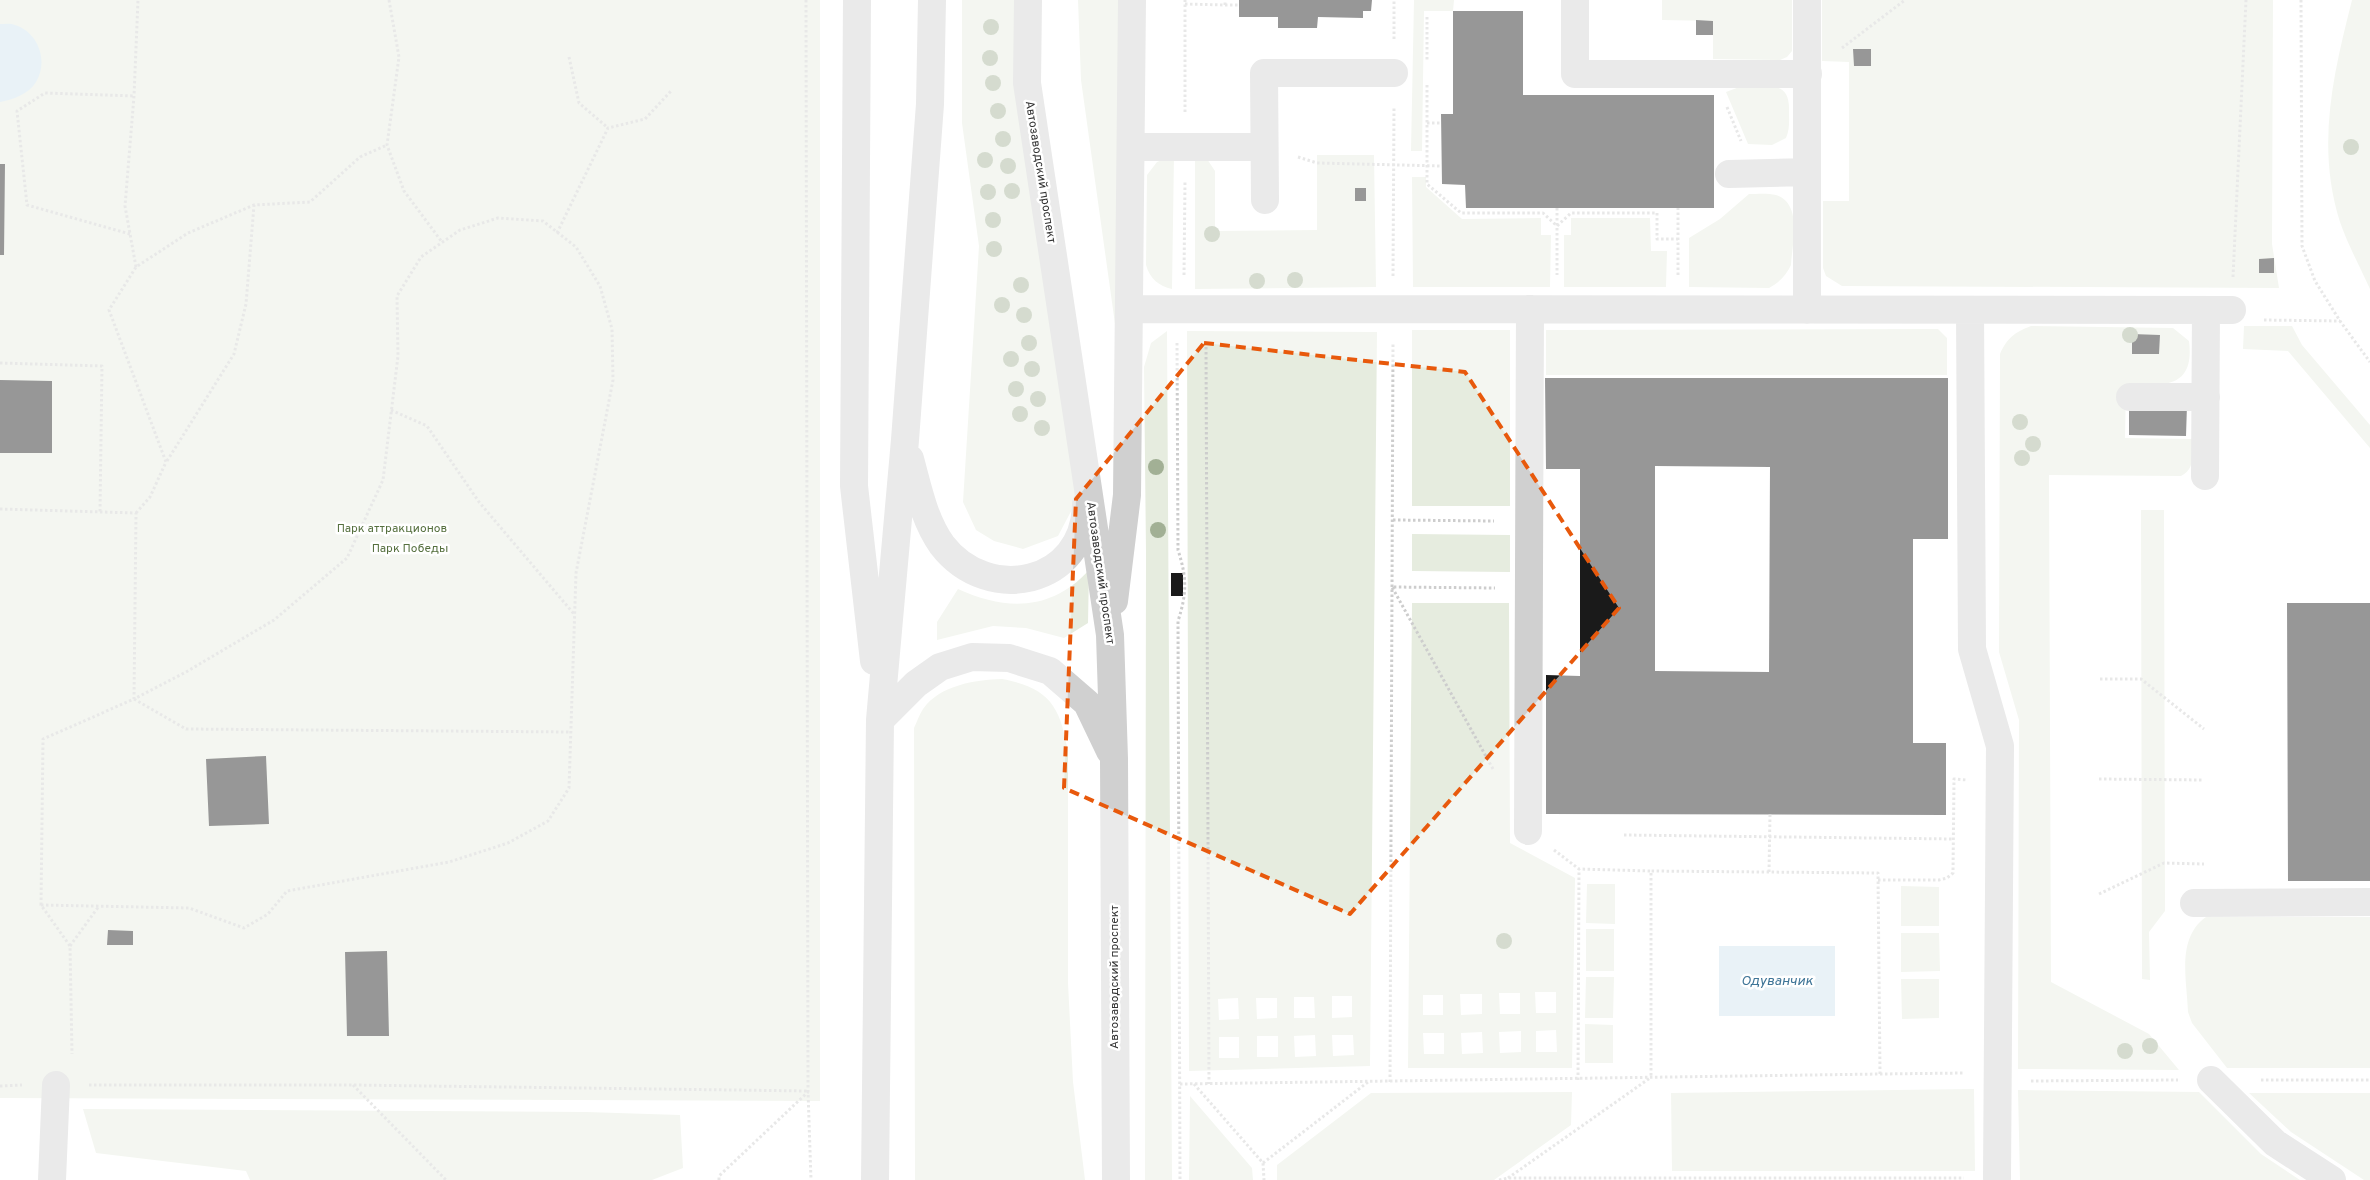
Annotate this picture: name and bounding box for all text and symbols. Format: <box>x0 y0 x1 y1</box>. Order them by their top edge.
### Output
street label: Автозаводский проспект <box>1021 100 1059 245</box>
street label: Автозаводский проспект <box>1082 501 1118 646</box>
park label: Парк аттракционов <box>337 521 447 537</box>
park label: Парк Победы <box>372 541 448 557</box>
street label: Автозаводский проспект <box>1107 904 1123 1049</box>
water label: Одуванчик <box>1741 973 1814 990</box>

